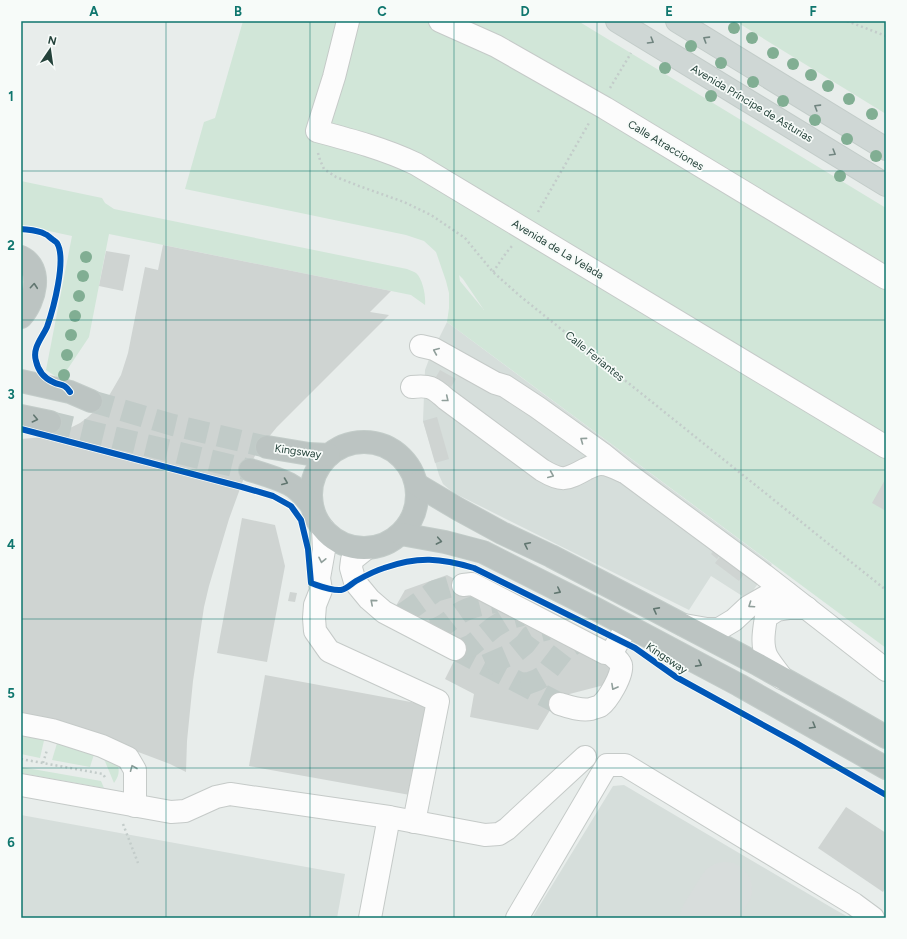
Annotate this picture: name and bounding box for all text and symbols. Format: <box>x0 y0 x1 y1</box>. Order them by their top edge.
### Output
text: A <box>89 4 99 19</box>
text: B <box>234 4 242 19</box>
text: C <box>377 4 387 19</box>
text: D <box>520 4 530 19</box>
text: E <box>665 4 673 19</box>
text: F <box>809 4 817 19</box>
north arrow <box>30 30 70 70</box>
text: N <box>47 33 58 48</box>
one-way arrow <box>703 36 710 44</box>
one-way arrow <box>646 37 653 44</box>
street label: Avenida Príncipe de Asturias <box>688 62 815 145</box>
text: 1 <box>8 89 14 104</box>
one-way arrow <box>814 104 821 112</box>
street label: Calle Atracciones <box>625 118 706 173</box>
one-way arrow <box>829 148 836 155</box>
street label: Avenida de La Velada <box>509 217 606 282</box>
text: 2 <box>7 238 15 253</box>
one-way arrow <box>30 283 39 289</box>
street label: Calle Feriantes <box>562 329 627 384</box>
one-way arrow <box>433 348 441 356</box>
text: 3 <box>7 387 15 402</box>
one-way arrow <box>442 394 449 401</box>
one-way arrow <box>31 414 38 423</box>
one-way arrow <box>580 437 587 445</box>
street label: Kingsway <box>274 442 322 461</box>
one-way arrow <box>548 470 555 478</box>
one-way arrow <box>281 478 288 486</box>
one-way arrow <box>436 536 442 545</box>
text: 4 <box>7 537 15 552</box>
one-way arrow <box>524 542 532 550</box>
one-way arrow <box>318 557 326 563</box>
one-way arrow <box>554 586 562 593</box>
one-way arrow <box>370 599 377 606</box>
one-way arrow <box>749 600 756 607</box>
one-way arrow <box>653 607 660 615</box>
street label: Kingsway <box>644 640 690 677</box>
one-way arrow <box>694 659 702 666</box>
one-way arrow <box>611 683 618 690</box>
text: 5 <box>7 686 15 701</box>
one-way arrow <box>808 722 816 729</box>
one-way arrow <box>129 764 137 771</box>
text: 6 <box>7 835 15 850</box>

